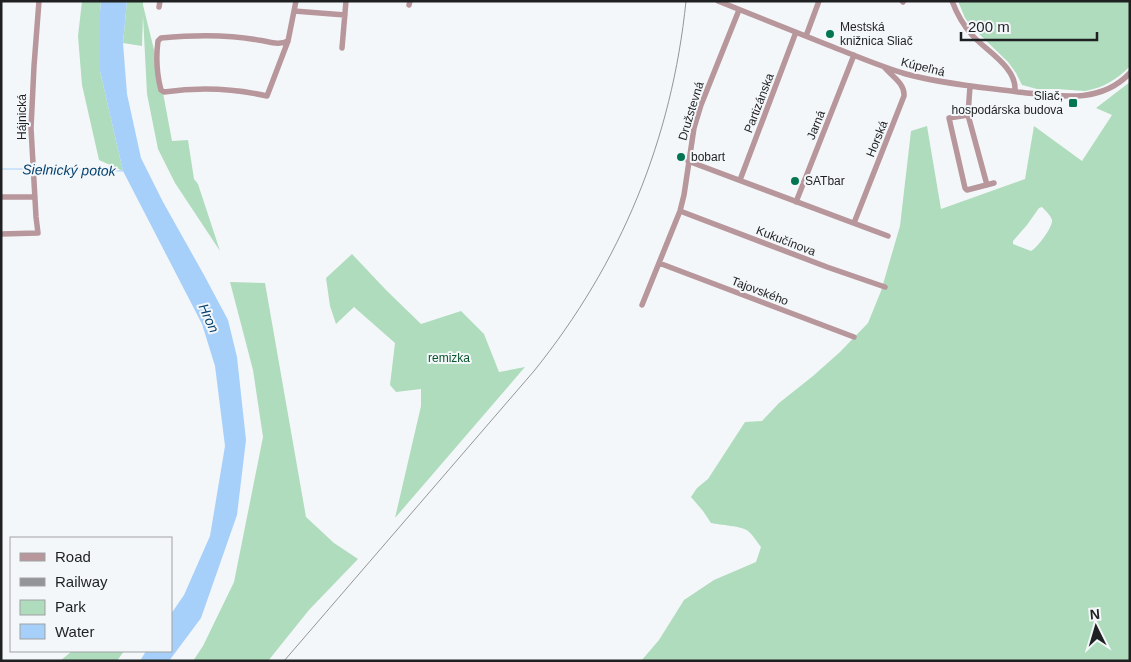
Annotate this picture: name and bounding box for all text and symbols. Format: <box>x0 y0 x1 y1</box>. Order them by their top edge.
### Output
scale bar <box>961 10 1097 42</box>
text: 200 m <box>968 18 1010 35</box>
place label: Mestská knižnica Sliač <box>840 20 913 48</box>
marker: Mestská knižnica Sliač <box>824 28 836 40</box>
street label: Kúpeľná <box>900 55 947 79</box>
street label: Partizánska <box>741 71 777 135</box>
street label: Družstevná <box>675 80 707 142</box>
place label: Sliač, hospodárska budova <box>952 89 1063 117</box>
street label: Hájnická <box>15 94 29 140</box>
marker: Sliač, hospodárska budova <box>1067 97 1079 109</box>
street label: Jarná <box>804 108 828 142</box>
street label: Horská <box>863 118 891 159</box>
place label: bobart <box>691 150 726 164</box>
marker: bobart <box>675 151 687 163</box>
water label: Sielnický potok <box>22 161 117 179</box>
place label: SATbar <box>805 174 845 188</box>
marker: SATbar <box>789 175 801 187</box>
street label: Kukučínova <box>754 223 818 259</box>
street label: Tajovského <box>729 274 791 308</box>
water label: Hron <box>196 301 223 335</box>
park label: remizka <box>428 351 470 365</box>
legend <box>10 537 172 652</box>
text: Road <box>55 548 91 565</box>
text: Railway <box>55 573 108 590</box>
text: Park <box>55 598 86 615</box>
north arrow <box>1071 602 1121 652</box>
text: N <box>1089 606 1101 622</box>
text: Water <box>55 623 94 640</box>

